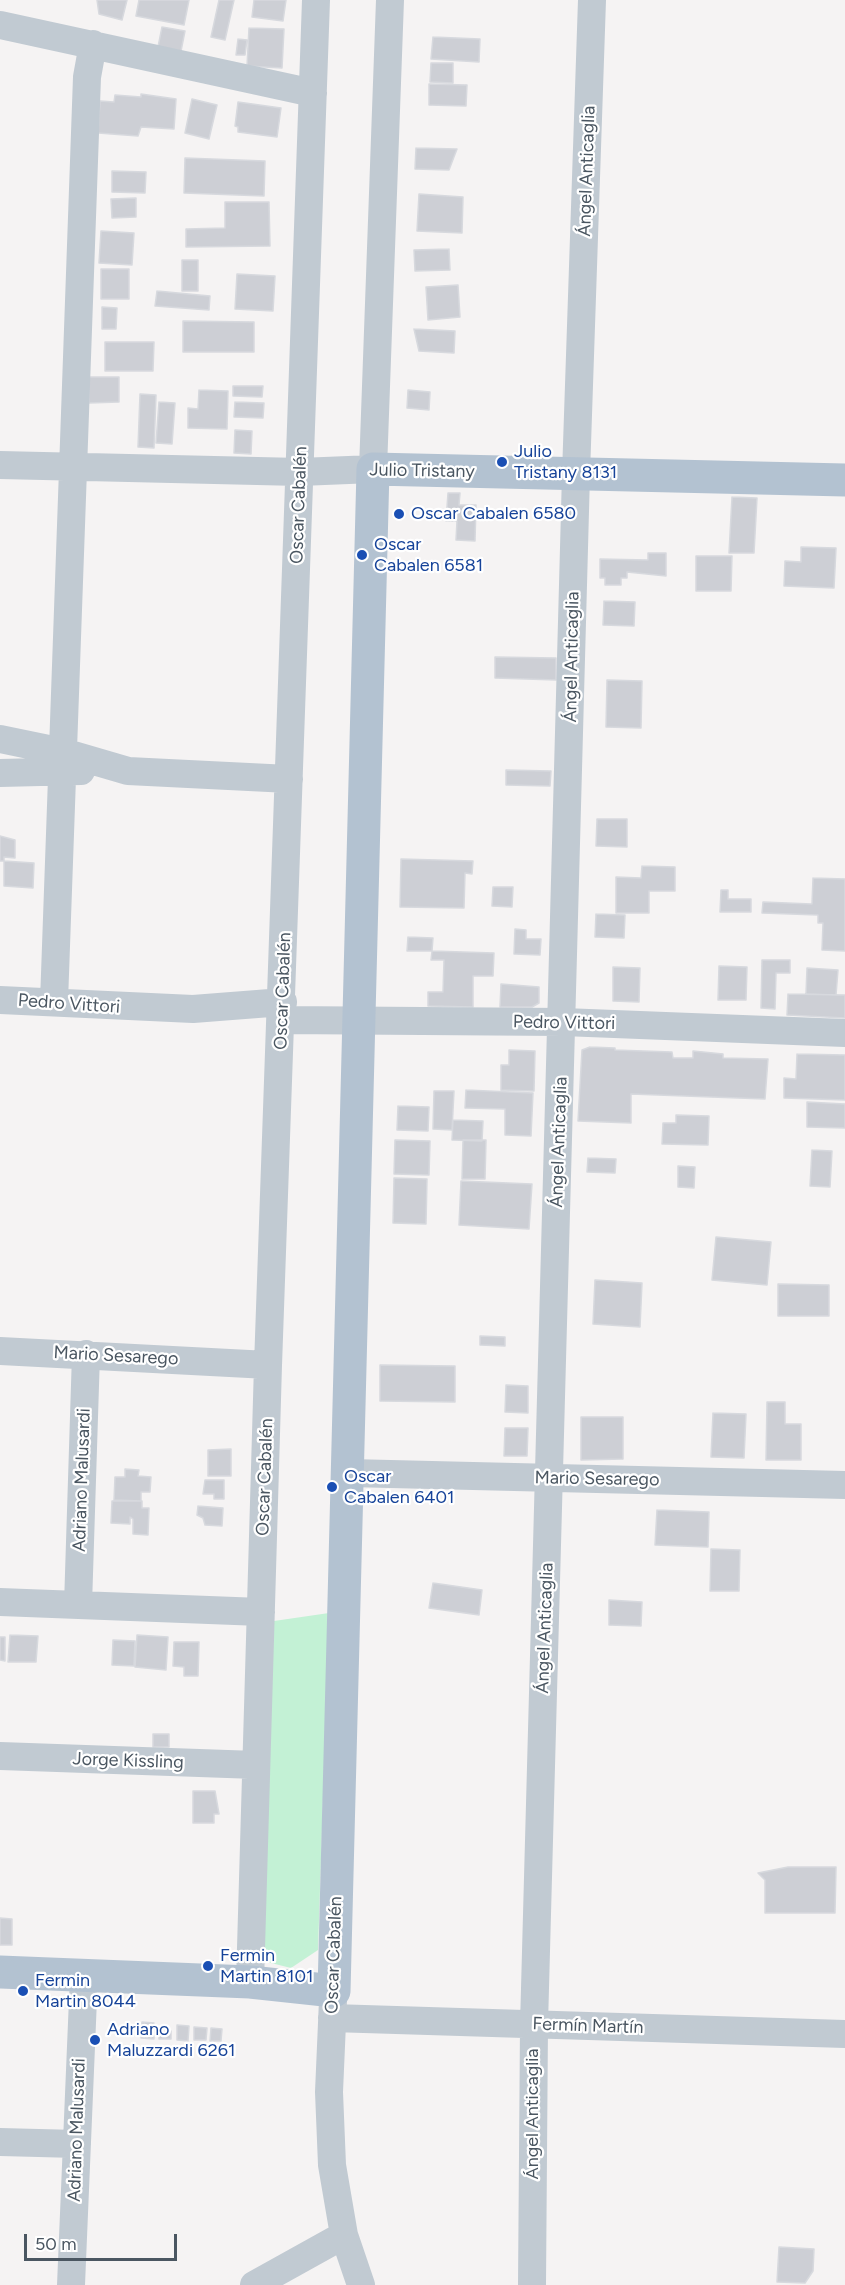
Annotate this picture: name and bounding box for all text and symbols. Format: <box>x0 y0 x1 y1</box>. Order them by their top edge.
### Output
street label: Ángel Anticaglia <box>574 105 600 237</box>
place label: Julio Tristany 8131 <box>514 441 617 484</box>
street label: Oscar Cabalén <box>286 446 312 564</box>
marker: Julio Tristany 8131 <box>495 455 509 469</box>
street label: Julio Tristany <box>369 459 475 483</box>
place label: Oscar Cabalen 6580 <box>411 503 576 525</box>
marker: Oscar Cabalen 6580 <box>392 507 406 521</box>
place label: Oscar Cabalen 6581 <box>374 534 483 576</box>
marker: Oscar Cabalen 6581 <box>355 548 369 562</box>
street label: Ángel Anticaglia <box>560 591 584 723</box>
street label: Oscar Cabalén <box>270 932 296 1050</box>
street label: Pedro Vittori <box>17 990 121 1018</box>
street label: Pedro Vittori <box>513 1011 615 1035</box>
street label: Ángel Anticaglia <box>546 1076 572 1208</box>
street label: Mario Sesarego <box>53 1342 179 1370</box>
street label: Adriano Malusardi <box>69 1408 95 1552</box>
street label: Oscar Cabalén <box>252 1418 278 1536</box>
place label: Oscar Cabalen 6401 <box>344 1466 455 1508</box>
street label: Mario Sesarego <box>534 1467 660 1491</box>
marker: Oscar Cabalen 6401 <box>325 1480 339 1494</box>
street label: Ángel Anticaglia <box>532 1562 558 1694</box>
street label: Jorge Kissling <box>72 1748 184 1774</box>
street label: Oscar Cabalén <box>321 1896 347 2014</box>
place label: Fermin Martin 8101 <box>220 1945 313 1988</box>
marker: Fermin Martin 8101 <box>201 1959 215 1973</box>
place label: Fermin Martin 8044 <box>35 1970 136 2012</box>
marker: Fermin Martin 8044 <box>16 1984 30 1998</box>
street label: Fermín Martín <box>532 2013 644 2039</box>
place label: Adriano Maluzzardi 6261 <box>107 2019 235 2062</box>
marker: Adriano Maluzzardi 6261 <box>88 2033 102 2047</box>
street label: Ángel Anticaglia <box>522 2048 544 2180</box>
street label: Adriano Malusardi <box>64 2058 90 2202</box>
scale bar <box>27 2222 180 2260</box>
text: 50 m <box>35 2233 77 2255</box>

